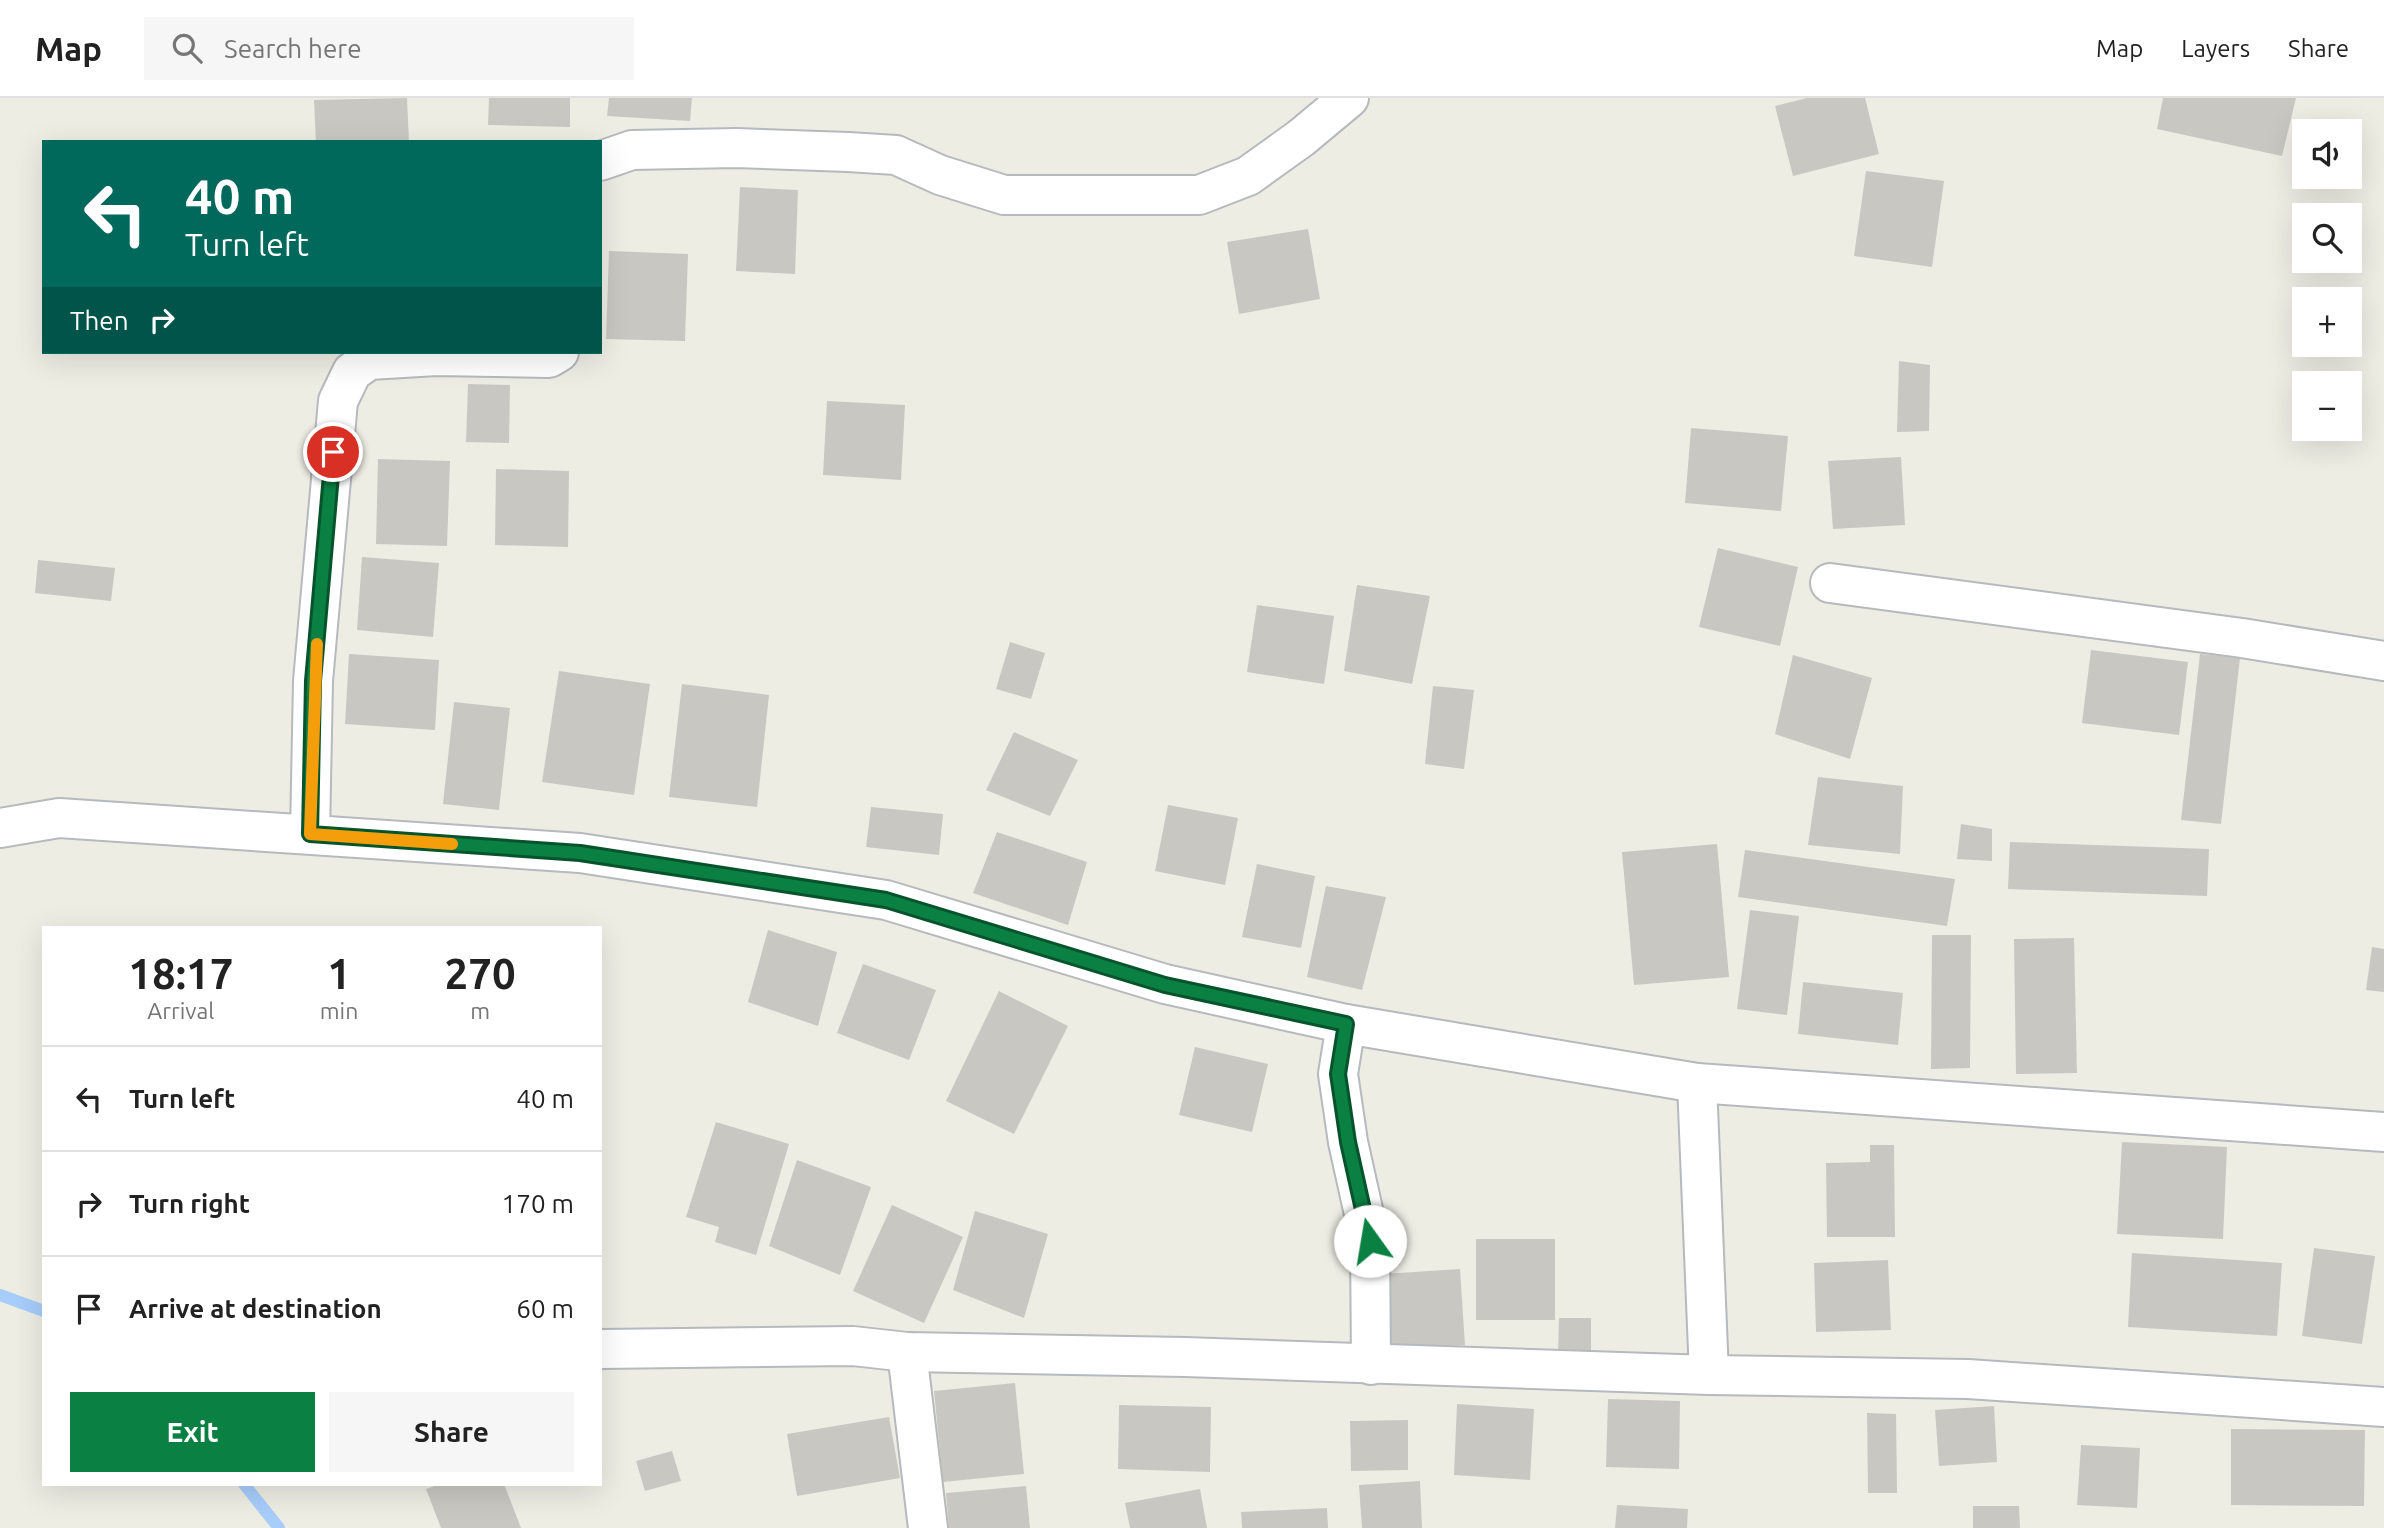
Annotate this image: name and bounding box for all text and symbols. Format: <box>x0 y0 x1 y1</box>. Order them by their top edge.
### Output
search box <box>144 17 634 80</box>
icon: search <box>168 29 206 67</box>
text: Map <box>35 30 102 67</box>
text: Search here <box>224 34 362 63</box>
text: Map <box>2096 35 2143 62</box>
text: Layers <box>2181 35 2250 62</box>
text: Share <box>2288 35 2349 62</box>
map controls <box>2292 119 2362 441</box>
button: sound <box>2292 119 2362 189</box>
icon: left <box>70 168 161 259</box>
text: 40 m <box>185 168 294 223</box>
button: search <box>2292 203 2362 273</box>
text: Turn left <box>185 226 309 262</box>
button: + <box>2292 287 2362 357</box>
icon: right <box>143 301 181 339</box>
text: Then <box>70 306 129 335</box>
button: − <box>2292 371 2362 441</box>
pin <box>303 422 363 482</box>
icon: arrive <box>314 433 352 471</box>
text: 18:17 <box>128 950 233 997</box>
text: 1 <box>327 950 351 997</box>
text: 270 <box>445 950 516 997</box>
text: Arrival <box>147 998 214 1023</box>
text: min <box>320 998 358 1023</box>
text: m <box>470 998 490 1023</box>
icon: left <box>70 1080 108 1118</box>
text: Turn left <box>129 1084 235 1113</box>
text: 40 m <box>516 1084 574 1113</box>
icon: right <box>70 1185 108 1223</box>
text: Turn right <box>129 1189 250 1218</box>
text: 170 m <box>502 1189 574 1218</box>
position arrow <box>1333 1204 1407 1278</box>
icon: arrive <box>70 1290 108 1328</box>
text: Arrive at destination <box>129 1294 382 1323</box>
text: 60 m <box>516 1294 574 1323</box>
button: Exit <box>70 1392 315 1472</box>
button: Share <box>329 1392 574 1472</box>

